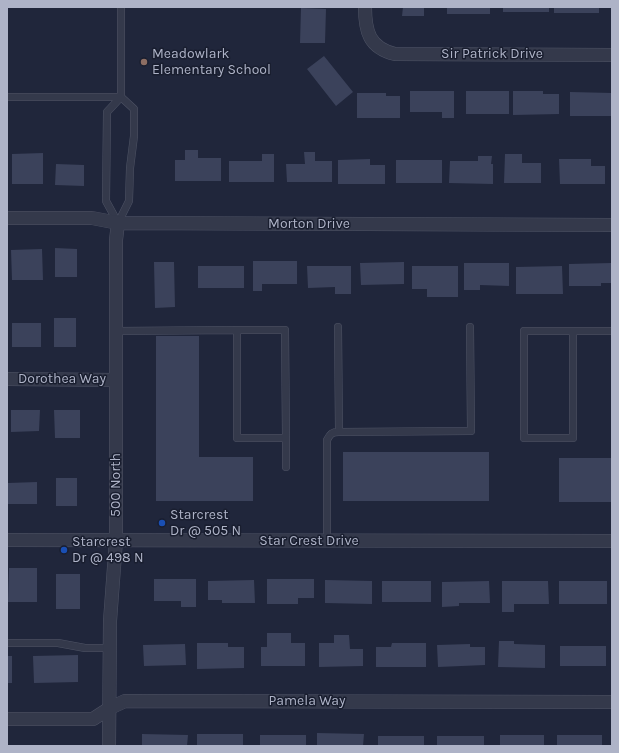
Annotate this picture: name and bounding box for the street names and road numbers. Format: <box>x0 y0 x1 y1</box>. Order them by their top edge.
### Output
street label: Sir Patrick Drive <box>441 46 543 62</box>
street label: Morton Drive <box>268 216 350 232</box>
street label: Dorothea Way <box>18 371 106 387</box>
street label: 500 North <box>108 453 124 517</box>
street label: Star Crest Drive <box>259 533 359 549</box>
street label: Pamela Way <box>269 693 345 709</box>

